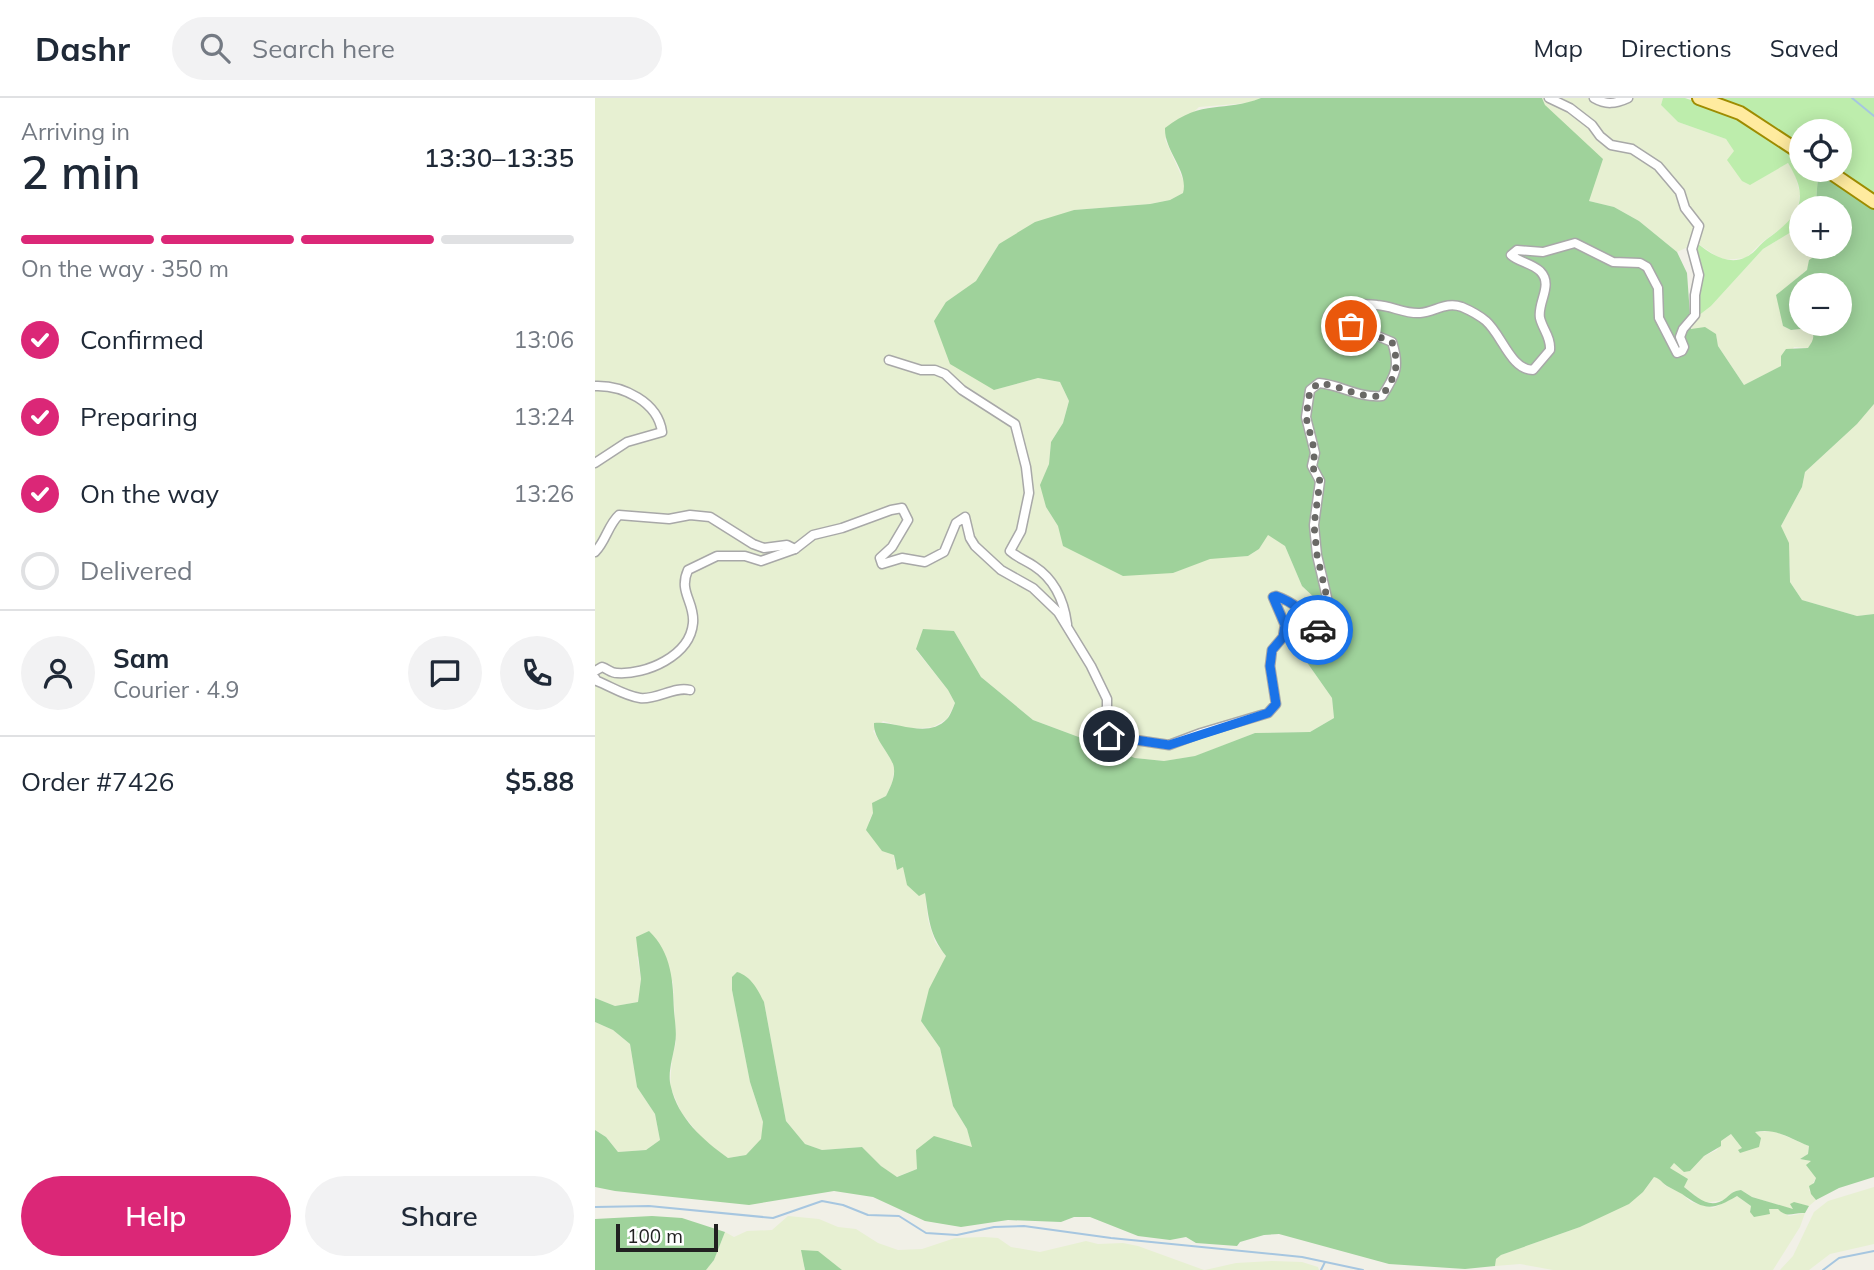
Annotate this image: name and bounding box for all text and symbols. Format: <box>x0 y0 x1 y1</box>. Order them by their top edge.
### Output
search box <box>172 17 662 80</box>
text: Dashr <box>35 28 130 69</box>
icon: search <box>196 29 234 67</box>
text: Search here <box>252 32 395 65</box>
text: Map <box>1533 33 1583 63</box>
text: Directions <box>1621 33 1732 63</box>
text: Saved <box>1770 33 1839 63</box>
text: Arriving in <box>21 117 130 146</box>
map controls <box>1789 119 1852 336</box>
button: locate <box>1789 119 1852 182</box>
text: 13:30–13:35 <box>424 141 574 174</box>
text: 2 min <box>21 143 140 201</box>
button: + <box>1789 196 1852 259</box>
text: On the way · 350 m <box>21 254 229 283</box>
button: − <box>1789 273 1852 336</box>
pin <box>1321 296 1381 356</box>
icon: bag <box>1332 307 1370 345</box>
icon: check <box>21 321 59 359</box>
text: Confirmed <box>80 323 204 356</box>
text: 13:06 <box>514 325 574 354</box>
icon: check <box>21 398 59 436</box>
text: Preparing <box>80 400 198 433</box>
text: 13:24 <box>514 402 574 431</box>
icon: check <box>21 475 59 513</box>
text: On the way <box>80 477 219 510</box>
text: 13:26 <box>514 479 574 508</box>
text: Delivered <box>80 554 193 587</box>
courier <box>1283 595 1353 665</box>
icon: car <box>1299 611 1337 649</box>
button: person <box>21 636 95 710</box>
button: chat <box>408 636 482 710</box>
button: phone <box>500 636 574 710</box>
text: Sam <box>113 642 169 675</box>
text: Courier · 4.9 <box>113 675 239 704</box>
pin <box>1079 706 1139 766</box>
icon: home <box>1090 717 1128 755</box>
text: Order #7426 <box>21 765 174 798</box>
text: $5.88 <box>505 765 574 798</box>
button: Help <box>21 1176 291 1256</box>
button: Share <box>305 1176 574 1256</box>
scale bar <box>616 1221 717 1253</box>
text: 100 m <box>627 1224 683 1248</box>

